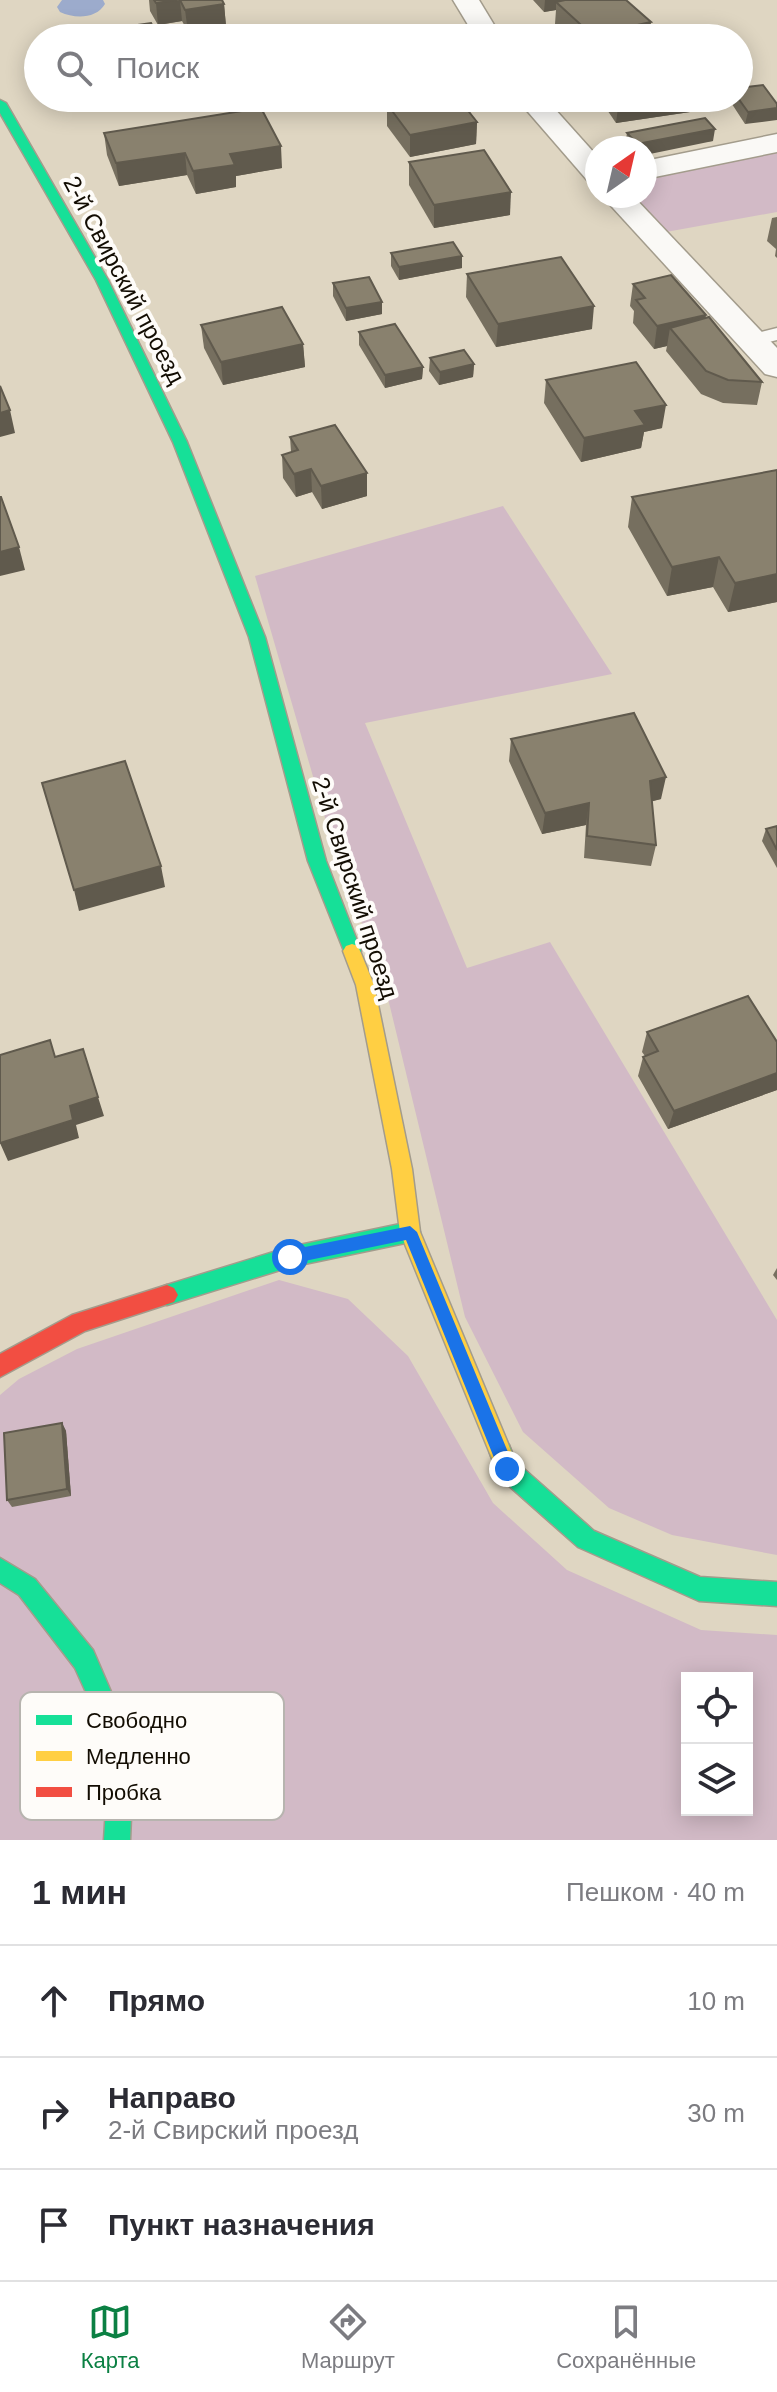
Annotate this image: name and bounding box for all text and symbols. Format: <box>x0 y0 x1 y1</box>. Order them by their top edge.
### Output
search box <box>24 24 753 112</box>
icon: search <box>52 46 96 90</box>
text: Поиск <box>116 51 199 84</box>
north arrow <box>585 136 657 208</box>
street label: 2-й Свирский проезд <box>58 171 191 388</box>
street label: 2-й Свирский проезд <box>307 774 404 1002</box>
route start <box>272 1239 308 1275</box>
route end <box>489 1451 525 1487</box>
map controls <box>681 1672 753 1816</box>
button: locate <box>681 1672 753 1744</box>
legend <box>20 1692 284 1820</box>
text: Свободно <box>86 1708 187 1733</box>
text: Медленно <box>86 1744 191 1769</box>
button: layers <box>681 1744 753 1816</box>
text: Пробка <box>86 1780 162 1805</box>
text: 1 мин <box>32 1873 127 1911</box>
text: Пешком · 40 m <box>566 1877 745 1907</box>
icon: ahead <box>32 1979 76 2023</box>
text: Прямо <box>108 1984 205 2017</box>
text: 10 m <box>687 1986 745 2016</box>
text: Направо <box>108 2081 236 2114</box>
icon: right <box>32 2091 76 2135</box>
text: 30 m <box>687 2098 745 2128</box>
text: 2-й Свирский проезд <box>108 2115 359 2145</box>
icon: arrive <box>32 2203 76 2247</box>
text: Пункт назначения <box>108 2208 375 2241</box>
tab: Карта <box>81 2300 140 2374</box>
tab: Маршрут <box>301 2300 395 2374</box>
tab: Сохранённые <box>556 2300 696 2374</box>

